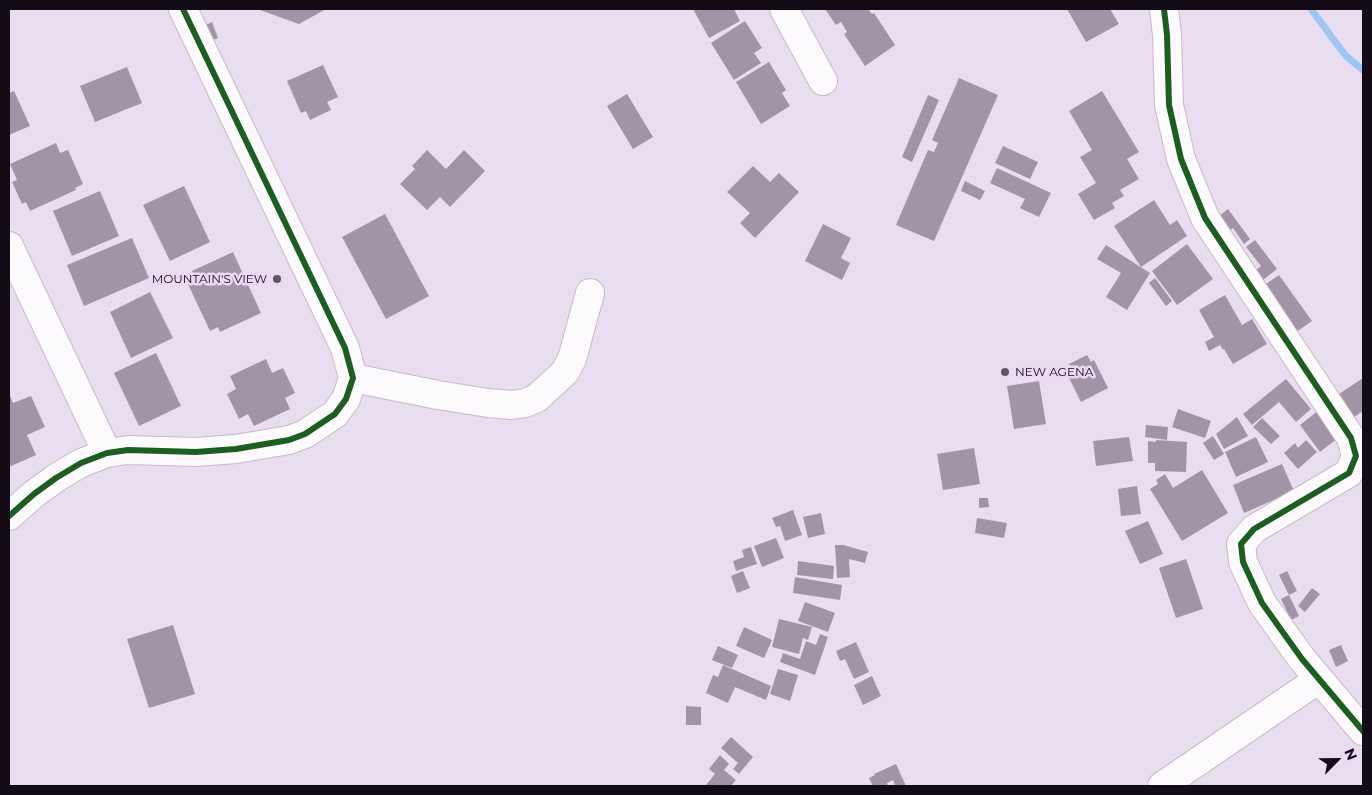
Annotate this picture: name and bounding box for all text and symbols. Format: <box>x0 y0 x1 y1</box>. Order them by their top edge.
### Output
place label: MOUNTAIN'S VIEW <box>152 272 267 286</box>
marker: MOUNTAIN'S VIEW <box>271 273 283 285</box>
place label: NEW AGENA <box>1015 365 1093 379</box>
marker: NEW AGENA <box>999 366 1011 378</box>
north arrow <box>1312 735 1362 785</box>
text: N <box>1340 745 1361 763</box>

